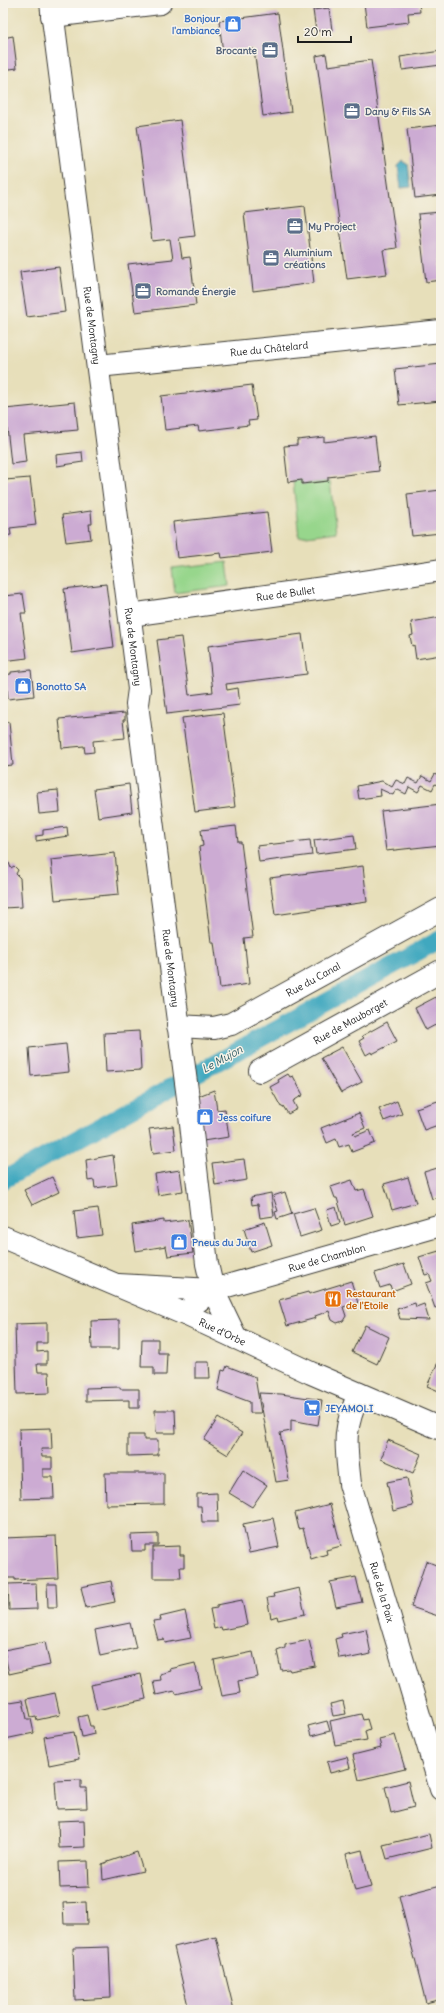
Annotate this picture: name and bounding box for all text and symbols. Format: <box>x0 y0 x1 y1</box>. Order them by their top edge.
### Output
place label: Bonjour l'ambiance <box>172 12 221 37</box>
shop icon: Bonjour l'ambiance <box>223 14 243 34</box>
scale bar <box>298 18 351 44</box>
text: 20 m <box>304 24 332 39</box>
office icon: Brocante <box>260 40 280 60</box>
place label: Brocante <box>216 44 258 57</box>
office icon: Dany & Fils SA <box>342 101 362 121</box>
place label: Dany & Fils SA <box>365 105 431 118</box>
office icon: My Project <box>285 216 305 236</box>
place label: My Project <box>308 220 356 233</box>
place label: Aluminium créations <box>284 246 332 271</box>
office icon: Aluminium créations <box>261 248 281 268</box>
office icon: Romande Énergie <box>133 281 153 301</box>
street label: Rue de Montagny <box>80 285 103 365</box>
place label: Romande Énergie <box>156 285 237 298</box>
street label: Rue du Châtelard <box>229 339 309 359</box>
street label: Rue de Bullet <box>255 583 316 604</box>
street label: Rue de Montagny <box>122 607 145 687</box>
shop icon: Bonotto SA <box>13 676 33 696</box>
place label: Bonotto SA <box>36 680 87 693</box>
street label: Rue de Montagny <box>159 928 182 1008</box>
street label: Rue du Canal <box>284 959 343 1000</box>
street label: Rue de Mauborget <box>311 996 390 1047</box>
water label: Le Mujon <box>199 1042 245 1076</box>
shop icon: Jess coifure <box>195 1107 215 1127</box>
place label: Jess coifure <box>218 1111 272 1124</box>
shop icon: Pneus du Jura <box>169 1232 189 1252</box>
place label: Pneus du Jura <box>192 1236 257 1249</box>
street label: Rue de Chamblon <box>287 1241 367 1275</box>
place label: Restaurant de l'Etoile <box>346 1287 396 1312</box>
restaurant icon: Restaurant de l'Etoile <box>323 1289 343 1309</box>
street label: Rue d'Orbe <box>197 1315 248 1349</box>
supermarket icon: JEYAMOLI <box>302 1398 322 1418</box>
place label: JEYAMOLI <box>325 1402 374 1415</box>
street label: Rue de la Paix <box>367 1560 397 1624</box>

